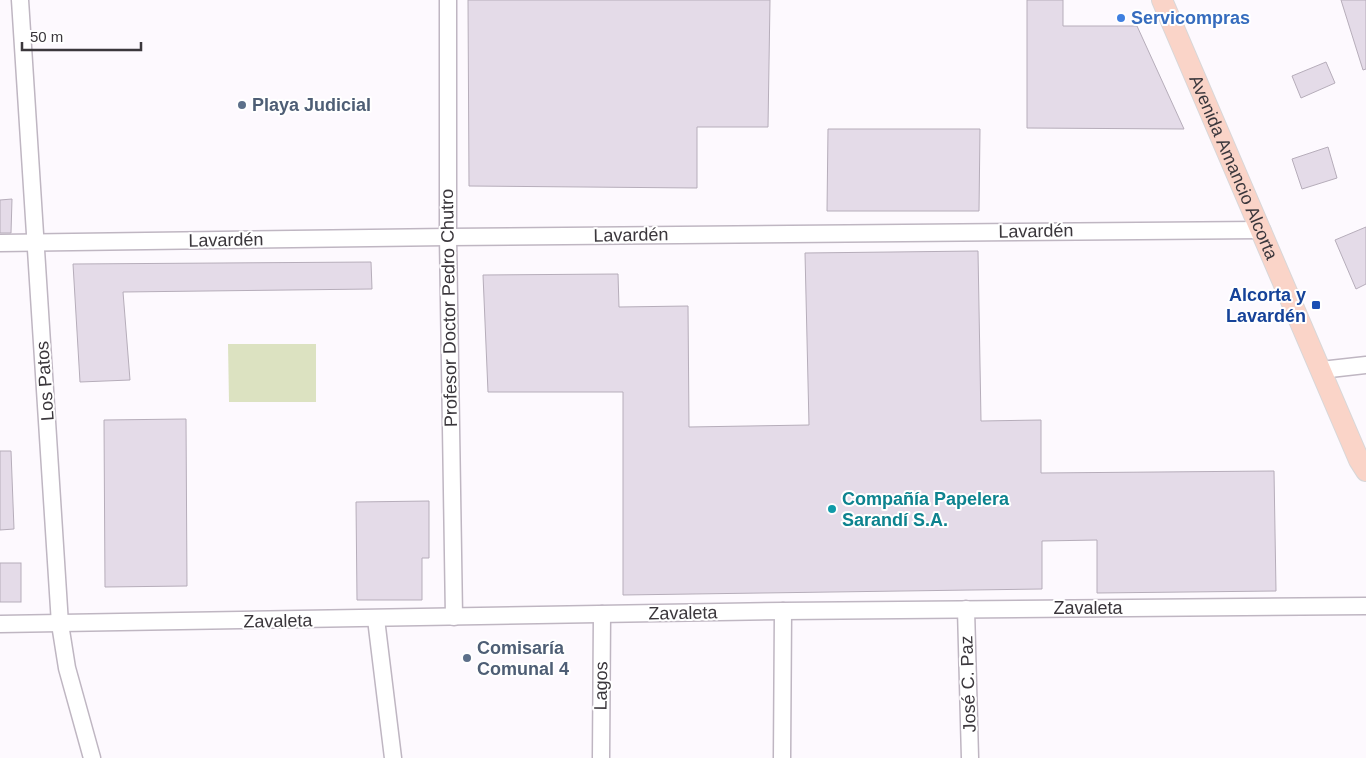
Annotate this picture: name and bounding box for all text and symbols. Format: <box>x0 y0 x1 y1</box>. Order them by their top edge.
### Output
place label: Servicompras <box>1131 8 1250 28</box>
marker: Servicompras <box>1115 12 1127 24</box>
scale bar <box>22 20 141 52</box>
text: 50 m <box>30 28 63 45</box>
street label: Avenida Amancio Alcorta <box>1185 72 1282 264</box>
place label: Playa Judicial <box>252 95 371 115</box>
marker: Playa Judicial <box>236 99 248 111</box>
street label: Profesor Doctor Pedro Chutro <box>437 189 461 427</box>
street label: Lavardén <box>998 220 1074 242</box>
street label: Lavardén <box>593 224 669 246</box>
street label: Lavardén <box>188 229 264 251</box>
place label: Alcorta y Lavardén <box>1226 285 1306 326</box>
marker: Alcorta y Lavardén <box>1310 299 1322 311</box>
street label: Los Patos <box>32 340 58 422</box>
place label: Compañía Papelera Sarandí S.A. <box>842 489 1010 530</box>
marker: Compañía Papelera Sarandí S.A. <box>826 503 838 515</box>
street label: Zavaleta <box>1053 598 1124 618</box>
street label: Zavaleta <box>648 602 719 624</box>
street label: Zavaleta <box>243 610 314 632</box>
street label: José C. Paz <box>956 635 980 733</box>
place label: Comisaría Comunal 4 <box>477 638 569 679</box>
marker: Comisaría Comunal 4 <box>461 652 473 664</box>
street label: Lagos <box>591 661 611 711</box>

